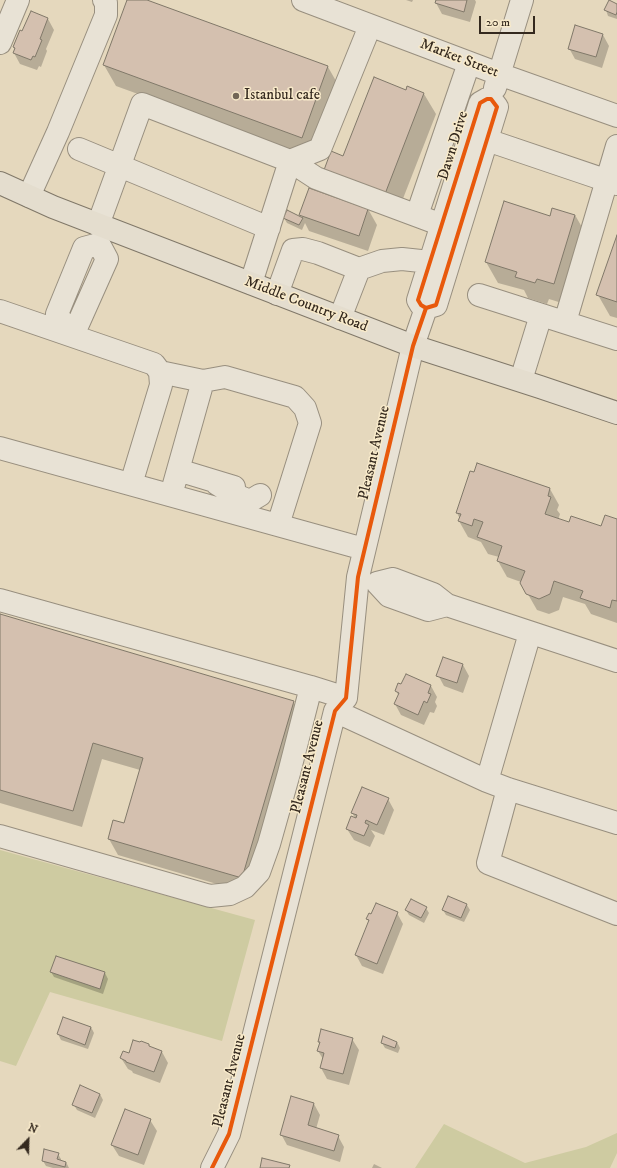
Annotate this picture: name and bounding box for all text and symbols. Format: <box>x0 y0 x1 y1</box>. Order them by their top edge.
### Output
scale bar <box>481 8 537 34</box>
text: 20 m <box>486 15 510 30</box>
street label: Market Street <box>417 36 501 82</box>
place label: Istanbul cafe <box>244 87 320 105</box>
marker: Istanbul cafe <box>231 91 241 101</box>
street label: Dawn Drive <box>435 109 473 183</box>
street label: Middle Country Road <box>242 273 370 337</box>
street label: Pleasant Avenue <box>355 404 395 502</box>
street label: Pleasant Avenue <box>288 718 328 816</box>
street label: Pleasant Avenue <box>210 1032 250 1130</box>
north arrow <box>8 1120 48 1160</box>
text: N <box>26 1121 40 1137</box>

